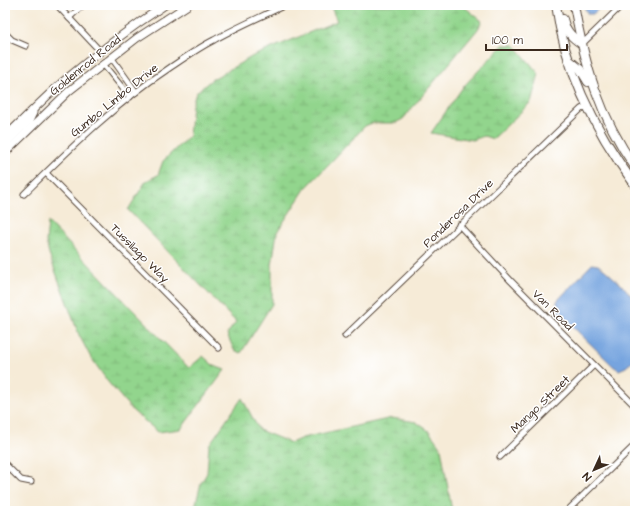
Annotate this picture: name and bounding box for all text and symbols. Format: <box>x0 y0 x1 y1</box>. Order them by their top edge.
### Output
scale bar <box>486 26 567 52</box>
street label: Goldenrod Road <box>46 31 125 100</box>
text: 100 m <box>492 32 523 49</box>
street label: Gumbo Limbo Drive <box>67 59 162 141</box>
street label: Ponderosa Drive <box>419 175 498 252</box>
street label: Tussilago Way <box>106 220 173 288</box>
street label: Van Road <box>528 286 577 335</box>
street label: Mango Street <box>507 371 575 438</box>
north arrow <box>574 450 614 490</box>
text: N <box>579 469 595 484</box>

